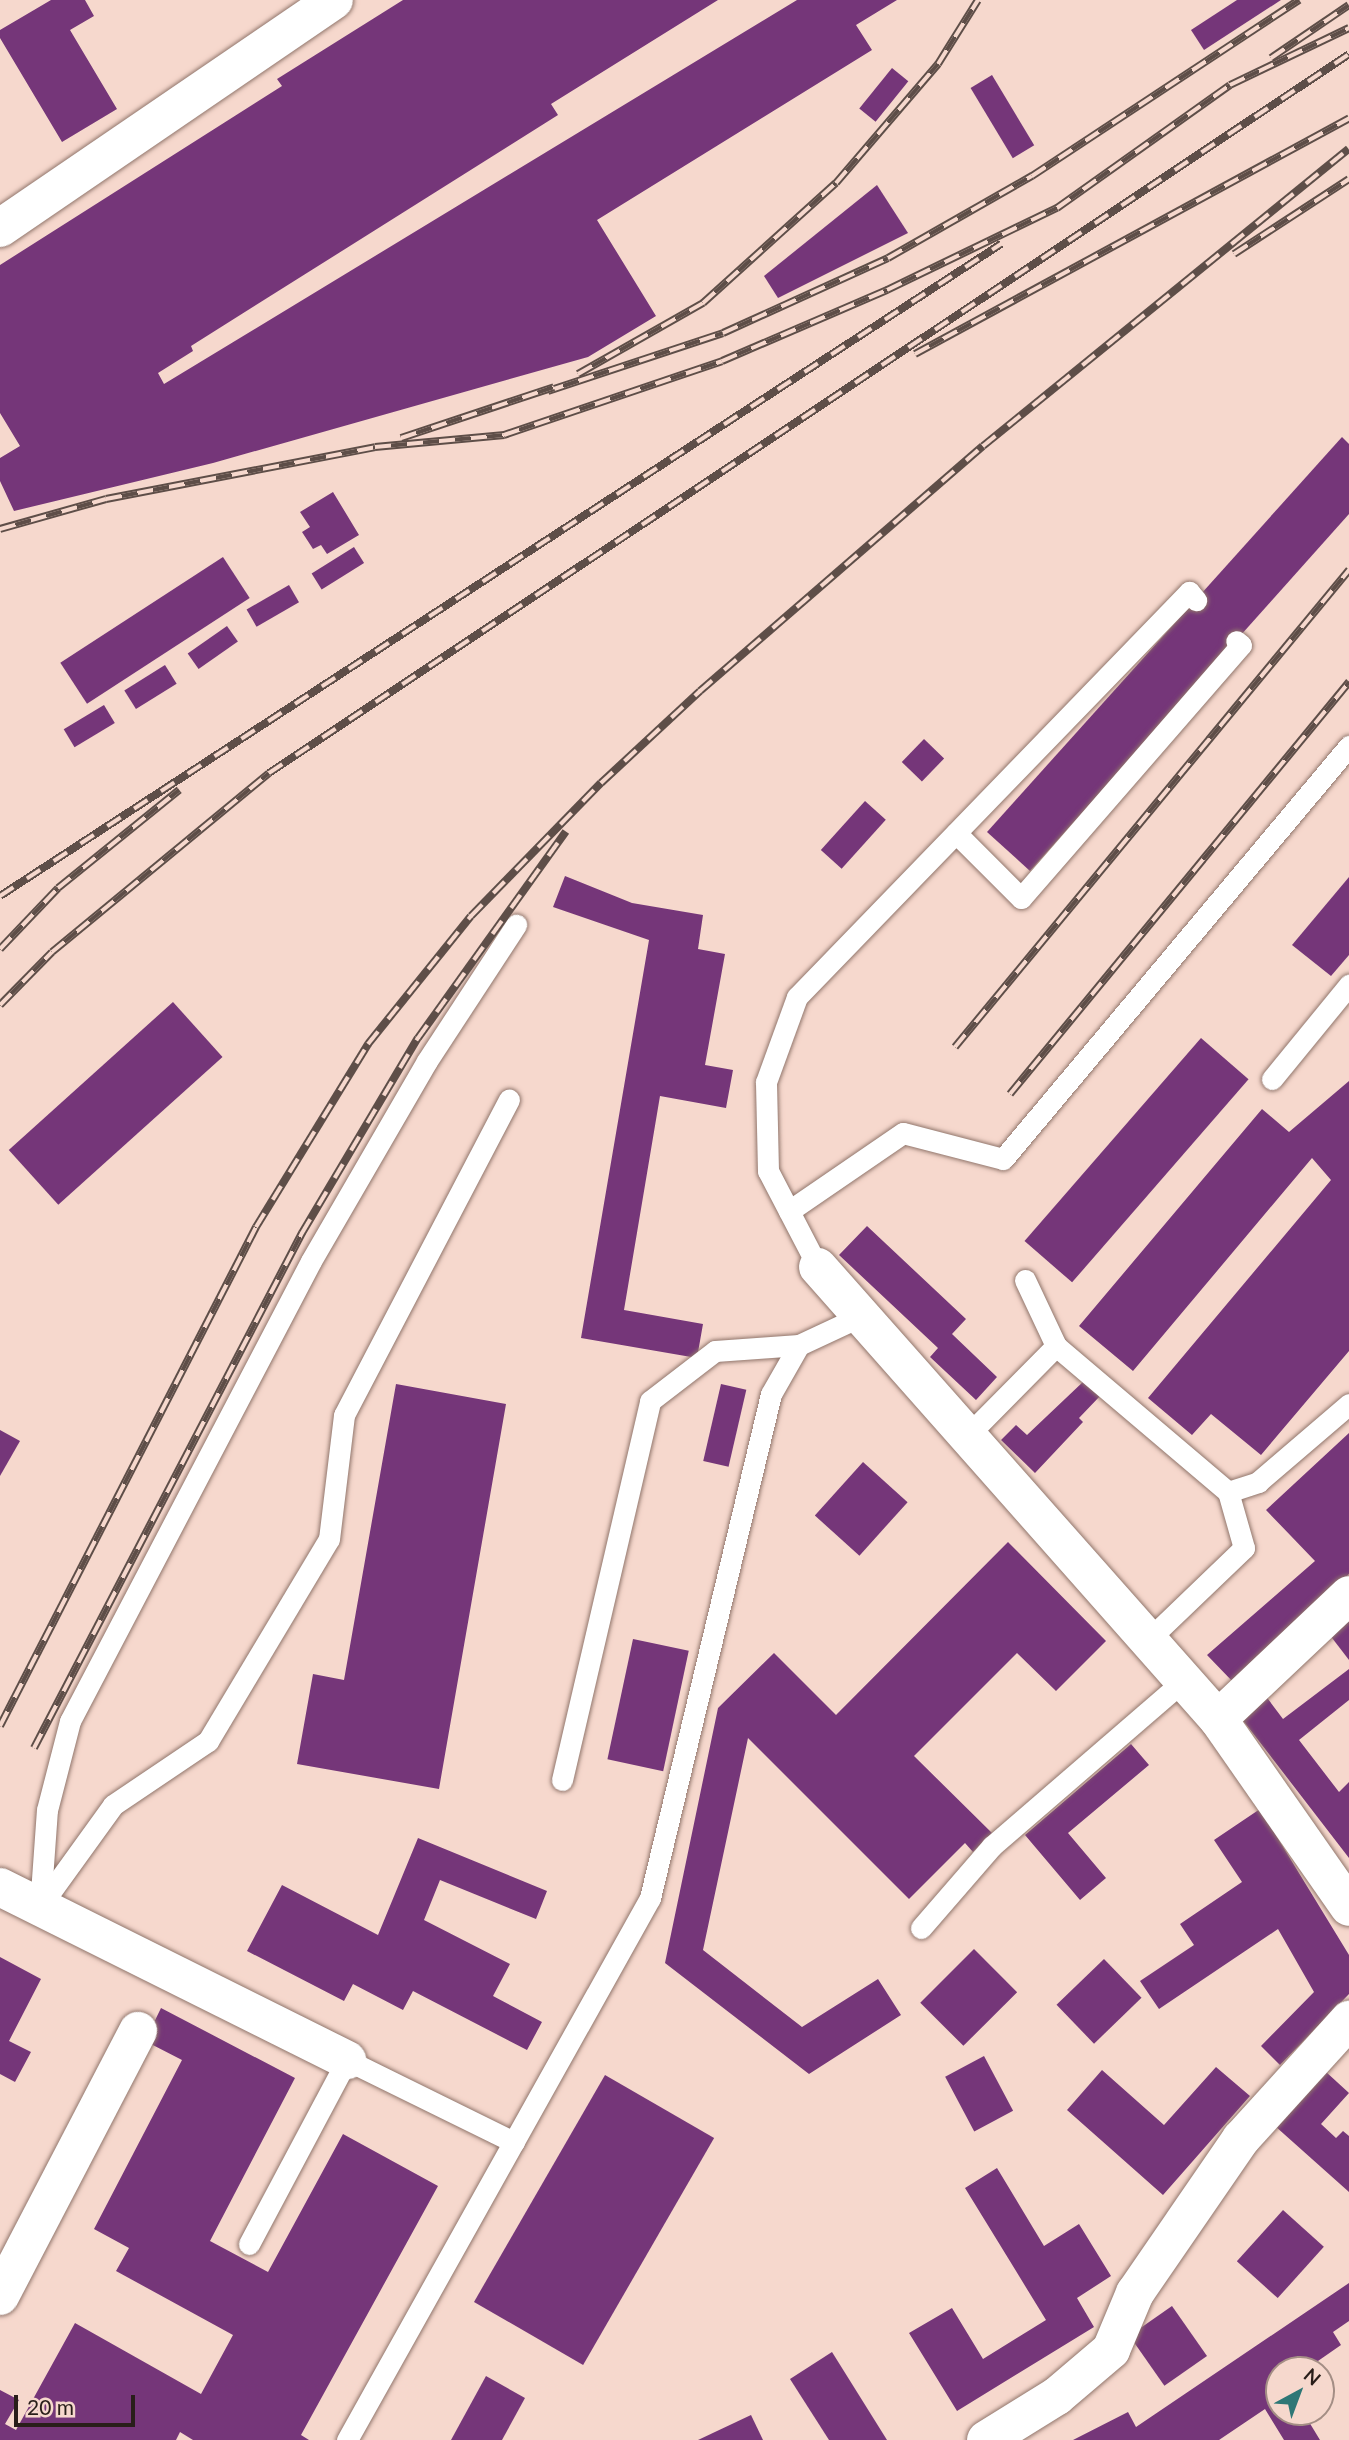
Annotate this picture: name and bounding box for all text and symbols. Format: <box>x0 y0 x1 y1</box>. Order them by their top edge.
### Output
north arrow <box>1265 2356 1335 2426</box>
text: N <box>1300 2363 1326 2390</box>
scale bar <box>18 2380 138 2424</box>
text: 20 m <box>27 2394 74 2419</box>

